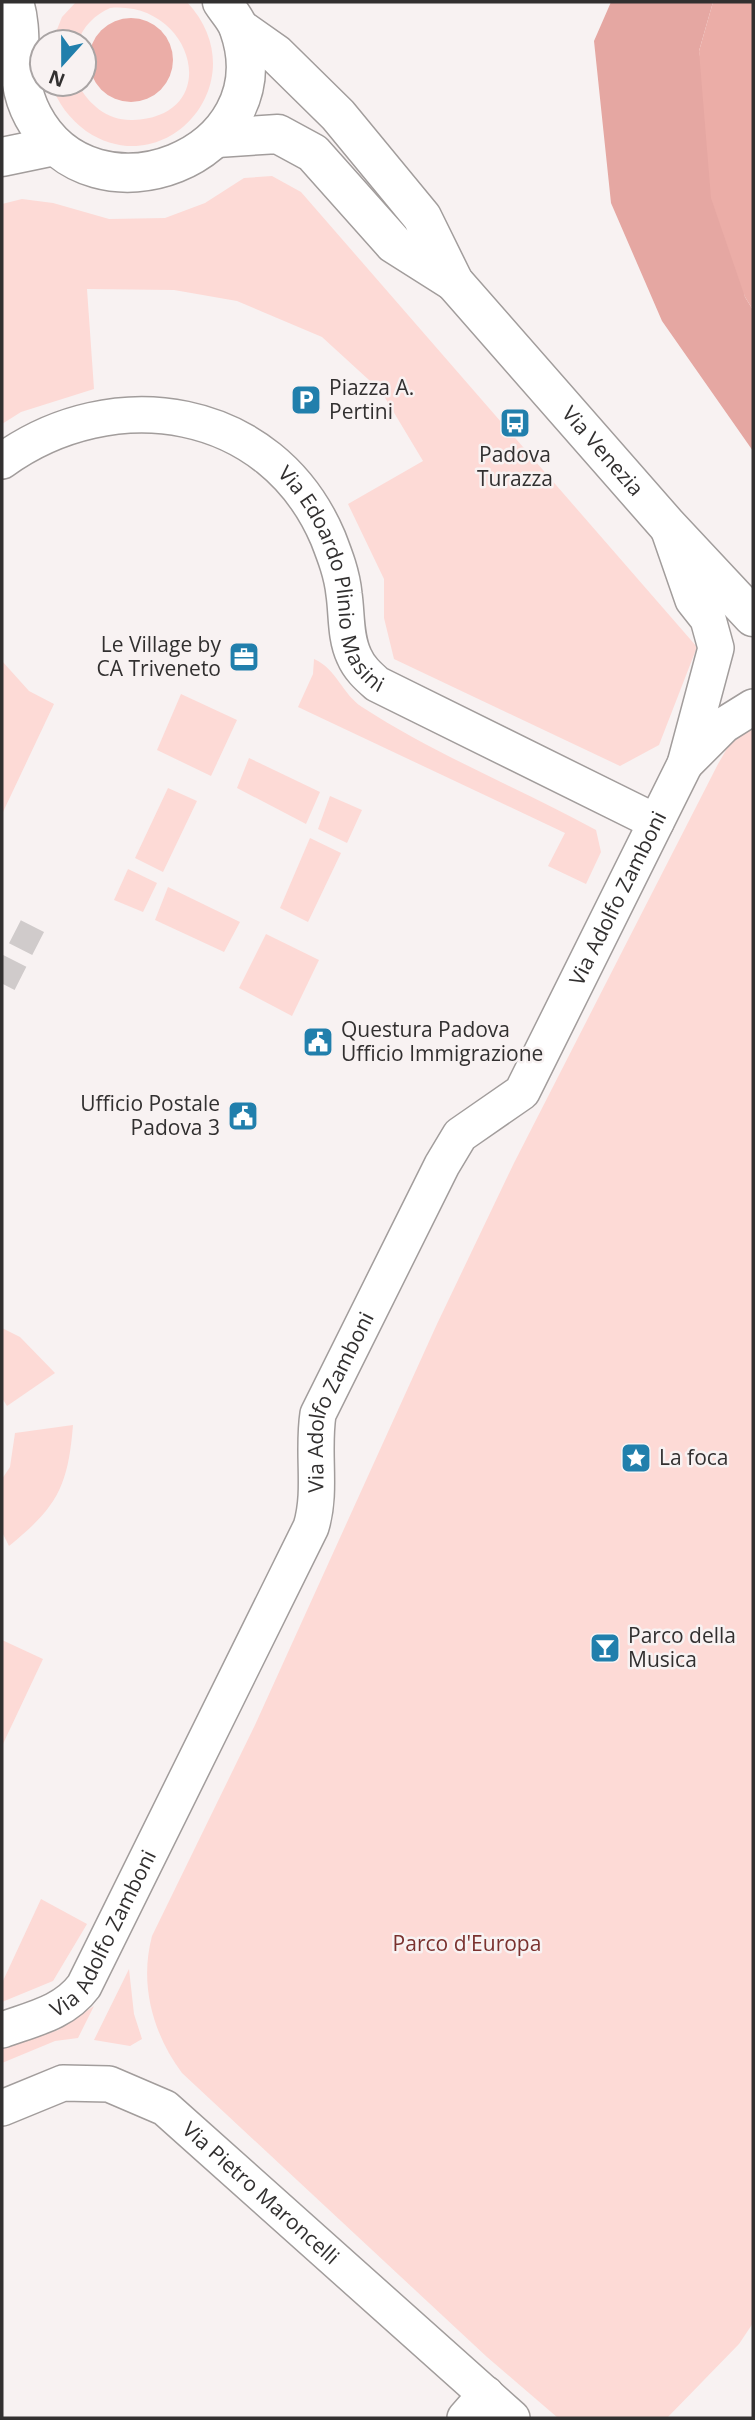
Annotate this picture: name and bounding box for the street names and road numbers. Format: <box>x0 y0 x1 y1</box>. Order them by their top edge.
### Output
street label: Via Venezia <box>556 400 650 502</box>
street label: Via Edoardo Plinio Masini <box>272 459 389 698</box>
street label: Via Adolfo Zamboni <box>562 806 672 990</box>
street label: Via Adolfo Zamboni <box>301 1307 380 1493</box>
street label: Via Adolfo Zamboni <box>45 1845 162 2023</box>
street label: Via Pietro Maroncelli <box>177 2115 346 2270</box>

